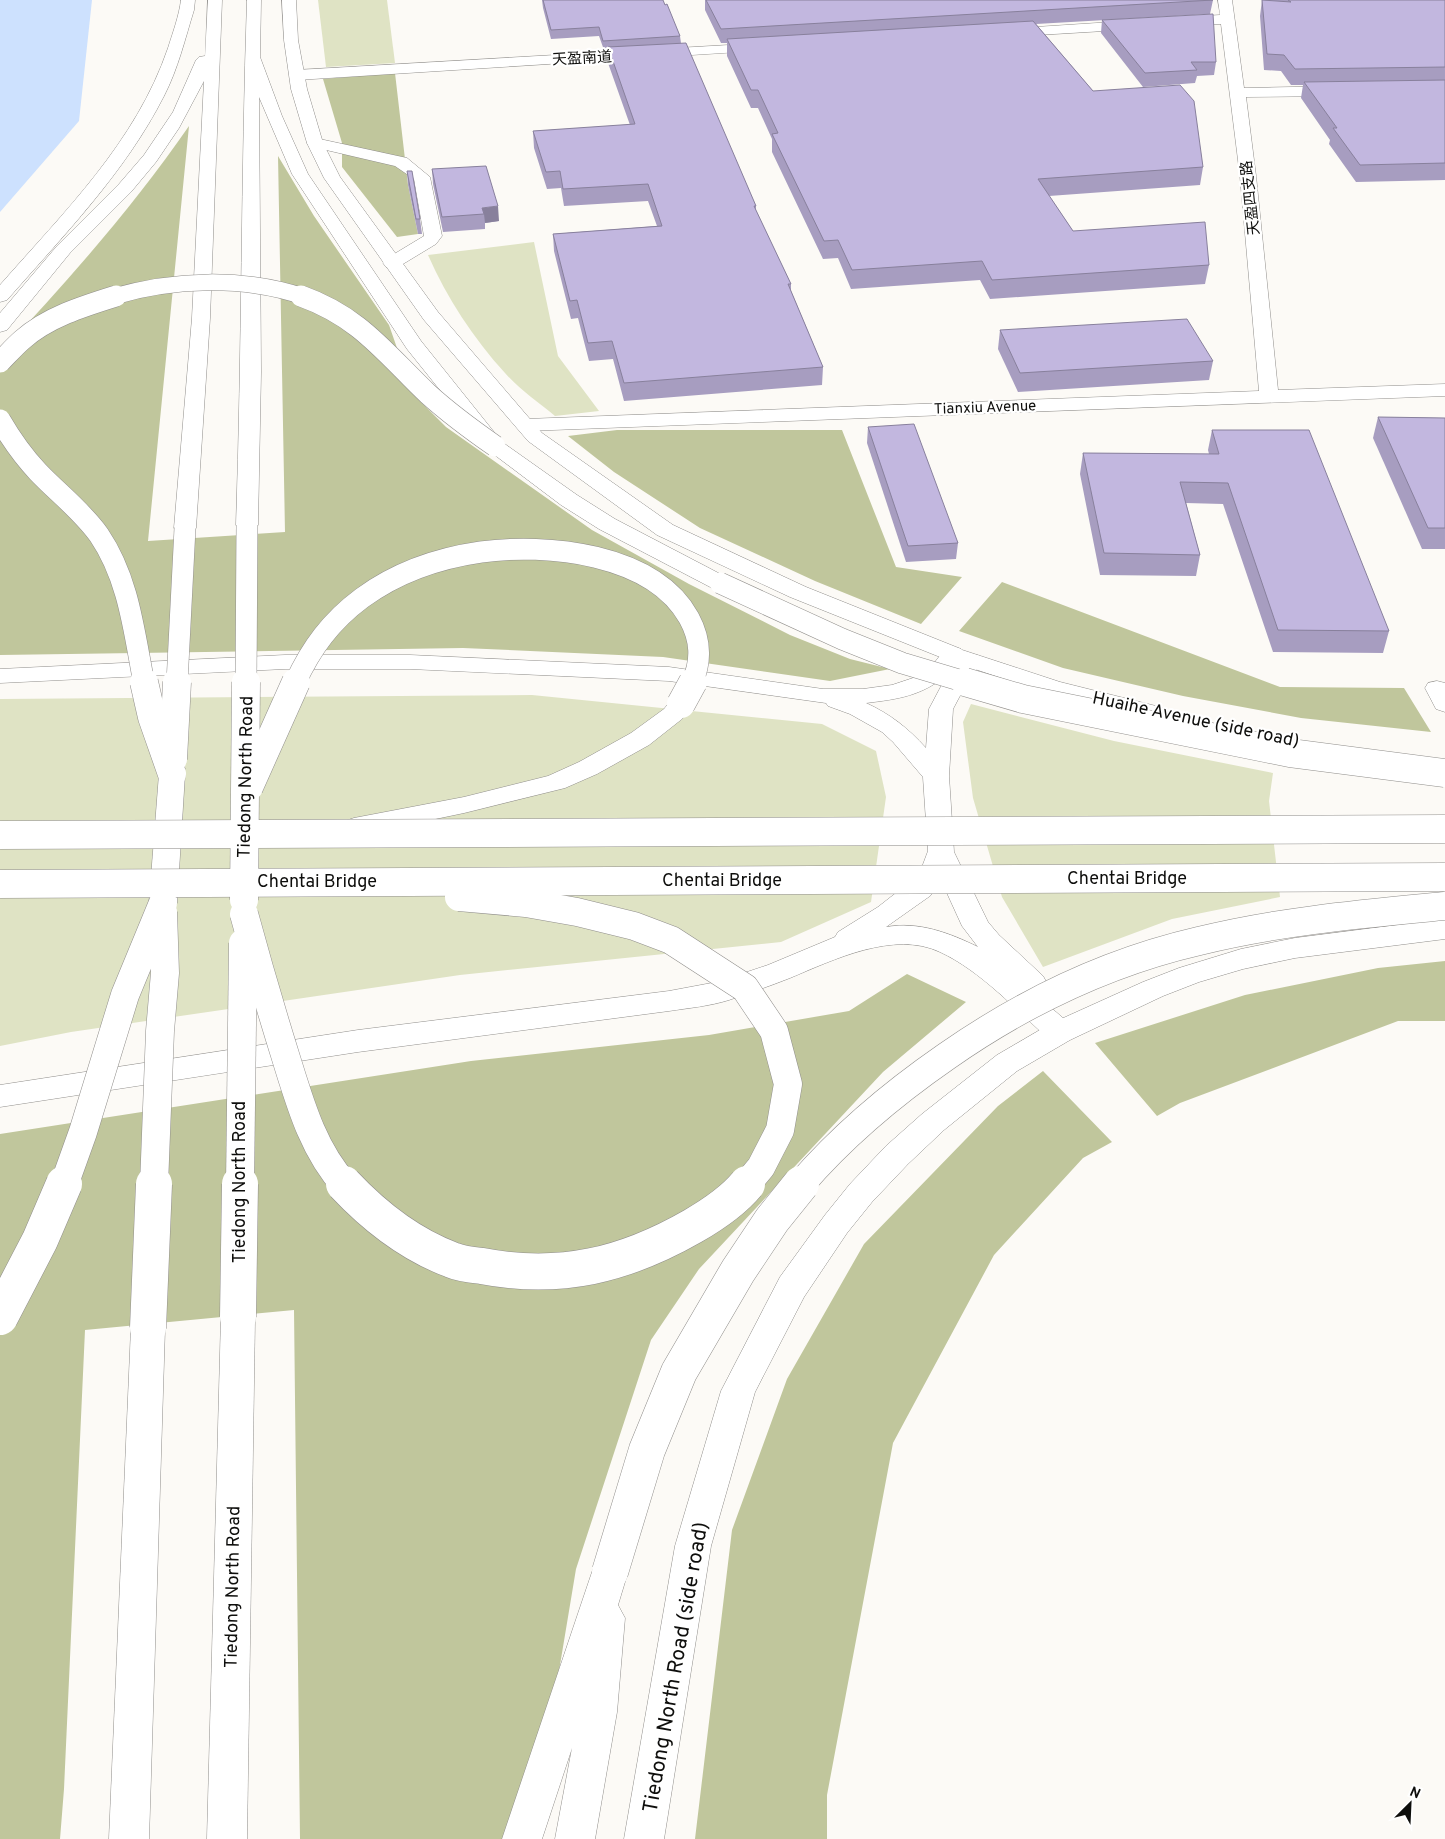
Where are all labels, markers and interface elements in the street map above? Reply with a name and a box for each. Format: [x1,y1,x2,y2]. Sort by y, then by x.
street label: 天盈南道 [552,48,613,71]
street label: 天盈四支路 [1238,160,1265,236]
street label: Tianxiu Avenue [934,397,1037,420]
street label: Huaihe Avenue (side road) [1090,687,1301,754]
street label: Tiedong North Road [234,696,259,858]
street label: Chentai Bridge [1067,868,1187,891]
street label: Chentai Bridge [662,870,782,893]
street label: Chentai Bridge [257,871,377,894]
street label: Tiedong North Road [229,1101,252,1263]
street label: Tiedong North Road [221,1506,246,1668]
street label: Tiedong North Road (side road) [638,1520,715,1815]
north arrow [1385,1779,1435,1829]
text: N [1407,1784,1423,1803]

